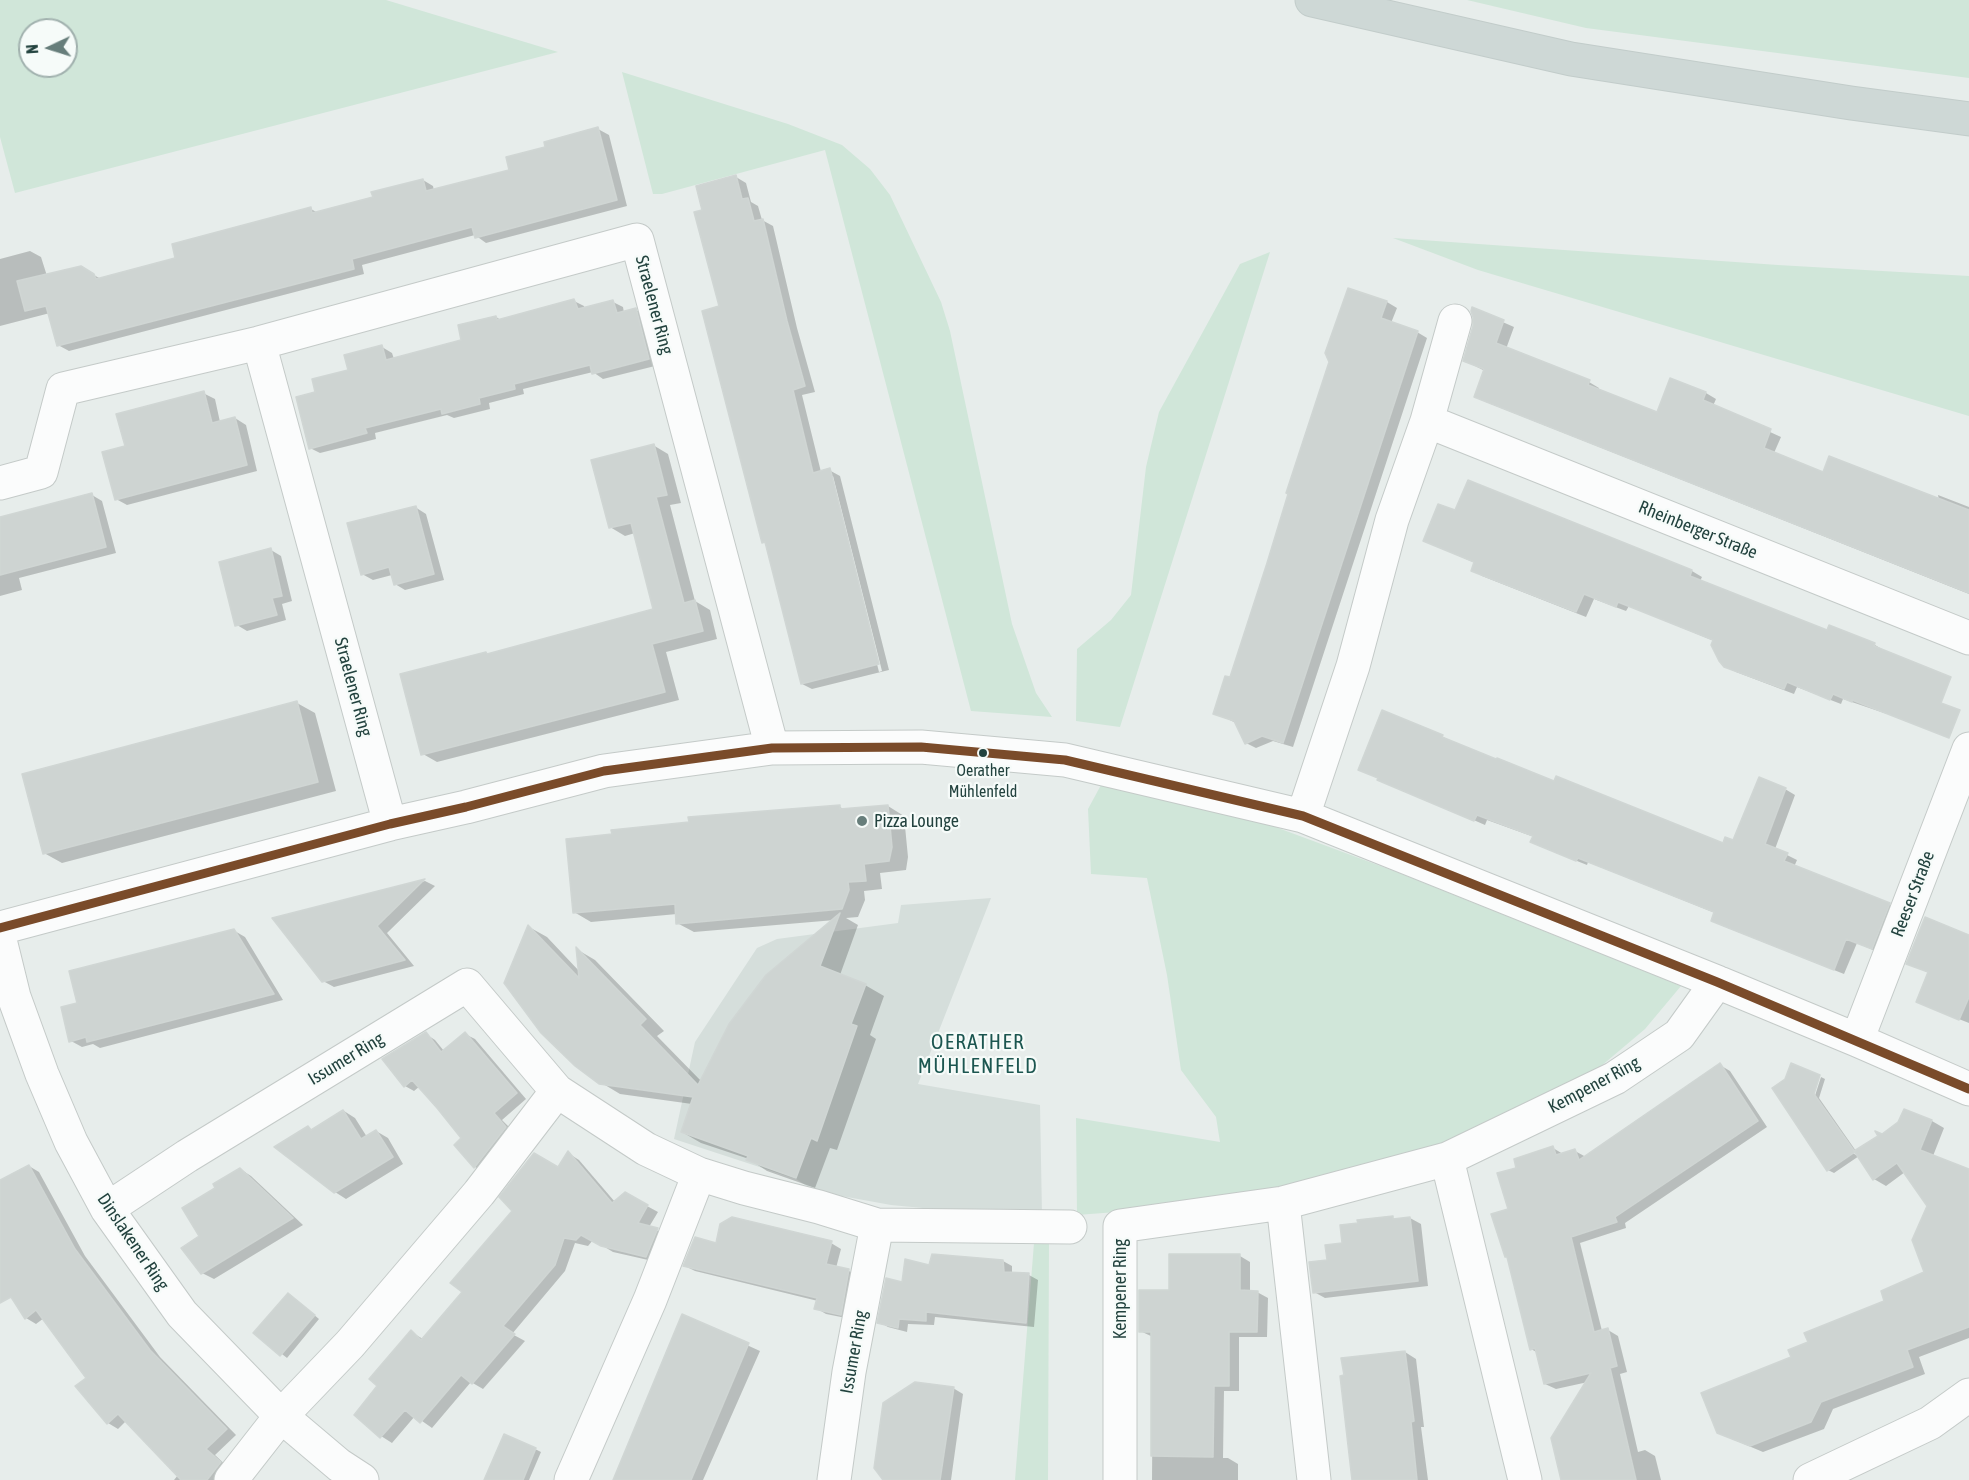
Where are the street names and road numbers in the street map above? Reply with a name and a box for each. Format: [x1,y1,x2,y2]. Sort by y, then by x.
street label: Straelener Ring [630,253,678,357]
street label: Rheinberger Straße [1635,496,1761,564]
street label: Straelener Ring [329,635,377,739]
street label: Reeser Straße [1887,848,1939,940]
street label: Issumer Ring [304,1028,388,1090]
street label: Kempener Ring [1545,1052,1643,1118]
street label: Dinslakener Ring [93,1189,173,1295]
street label: Kempener Ring [1109,1239,1131,1339]
street label: Issumer Ring [836,1309,872,1395]

